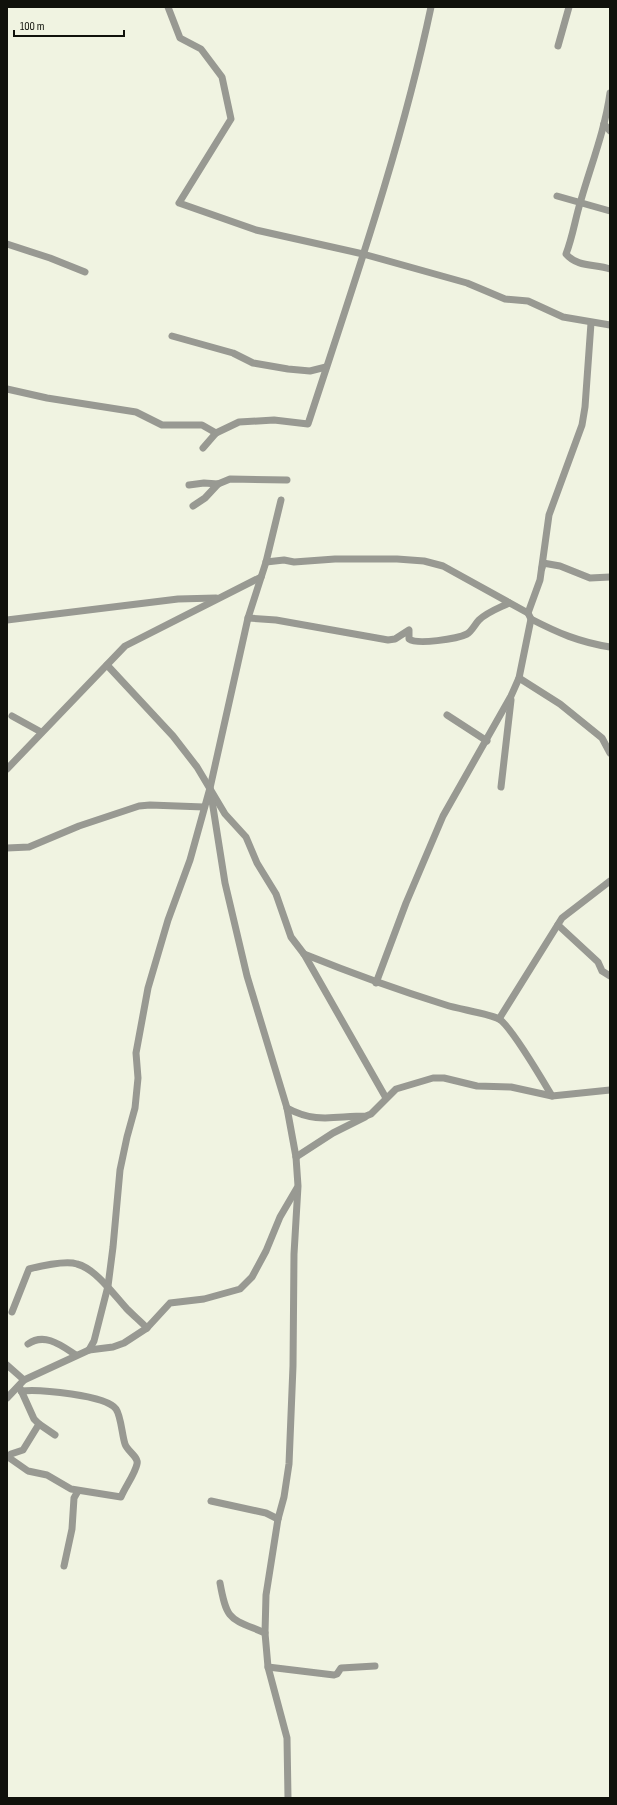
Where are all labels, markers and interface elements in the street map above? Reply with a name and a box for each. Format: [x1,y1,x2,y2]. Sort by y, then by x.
scale bar [14,12,124,38]
text: 100 m [20,19,45,34]

